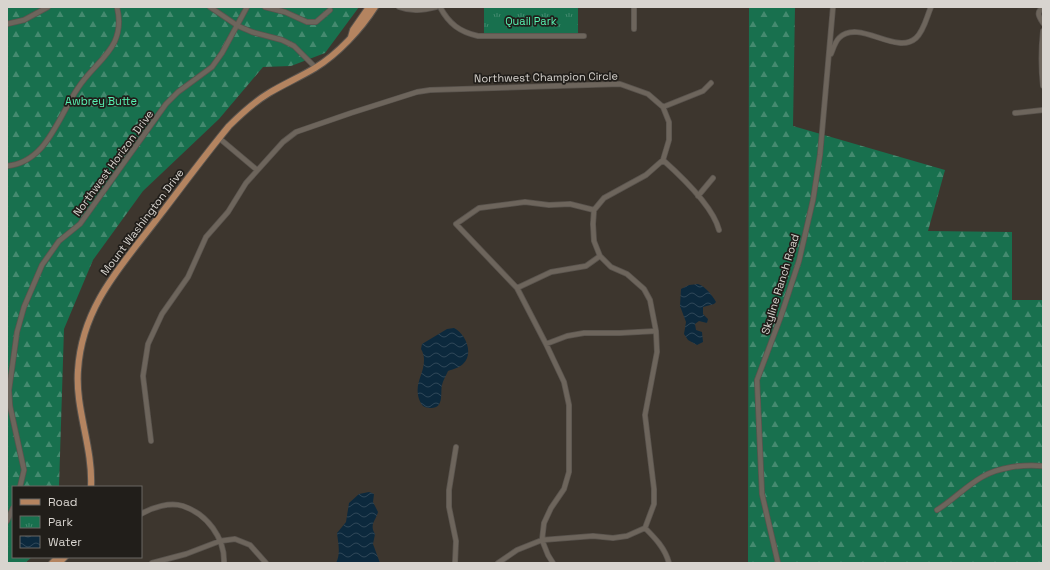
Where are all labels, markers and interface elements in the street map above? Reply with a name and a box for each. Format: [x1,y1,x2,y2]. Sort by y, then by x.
park label: Quail Park [505,14,557,28]
street label: Northwest Champion Circle [474,69,618,85]
park label: Awbrey Butte [65,94,137,108]
street label: Northwest Horizon Drive [70,107,156,219]
street label: Mount Washington Drive [97,166,187,278]
street label: Skyline Ranch Road [758,232,802,336]
legend [12,486,142,558]
text: Road [48,494,77,510]
text: Park [48,514,73,530]
text: Water [48,534,82,550]

